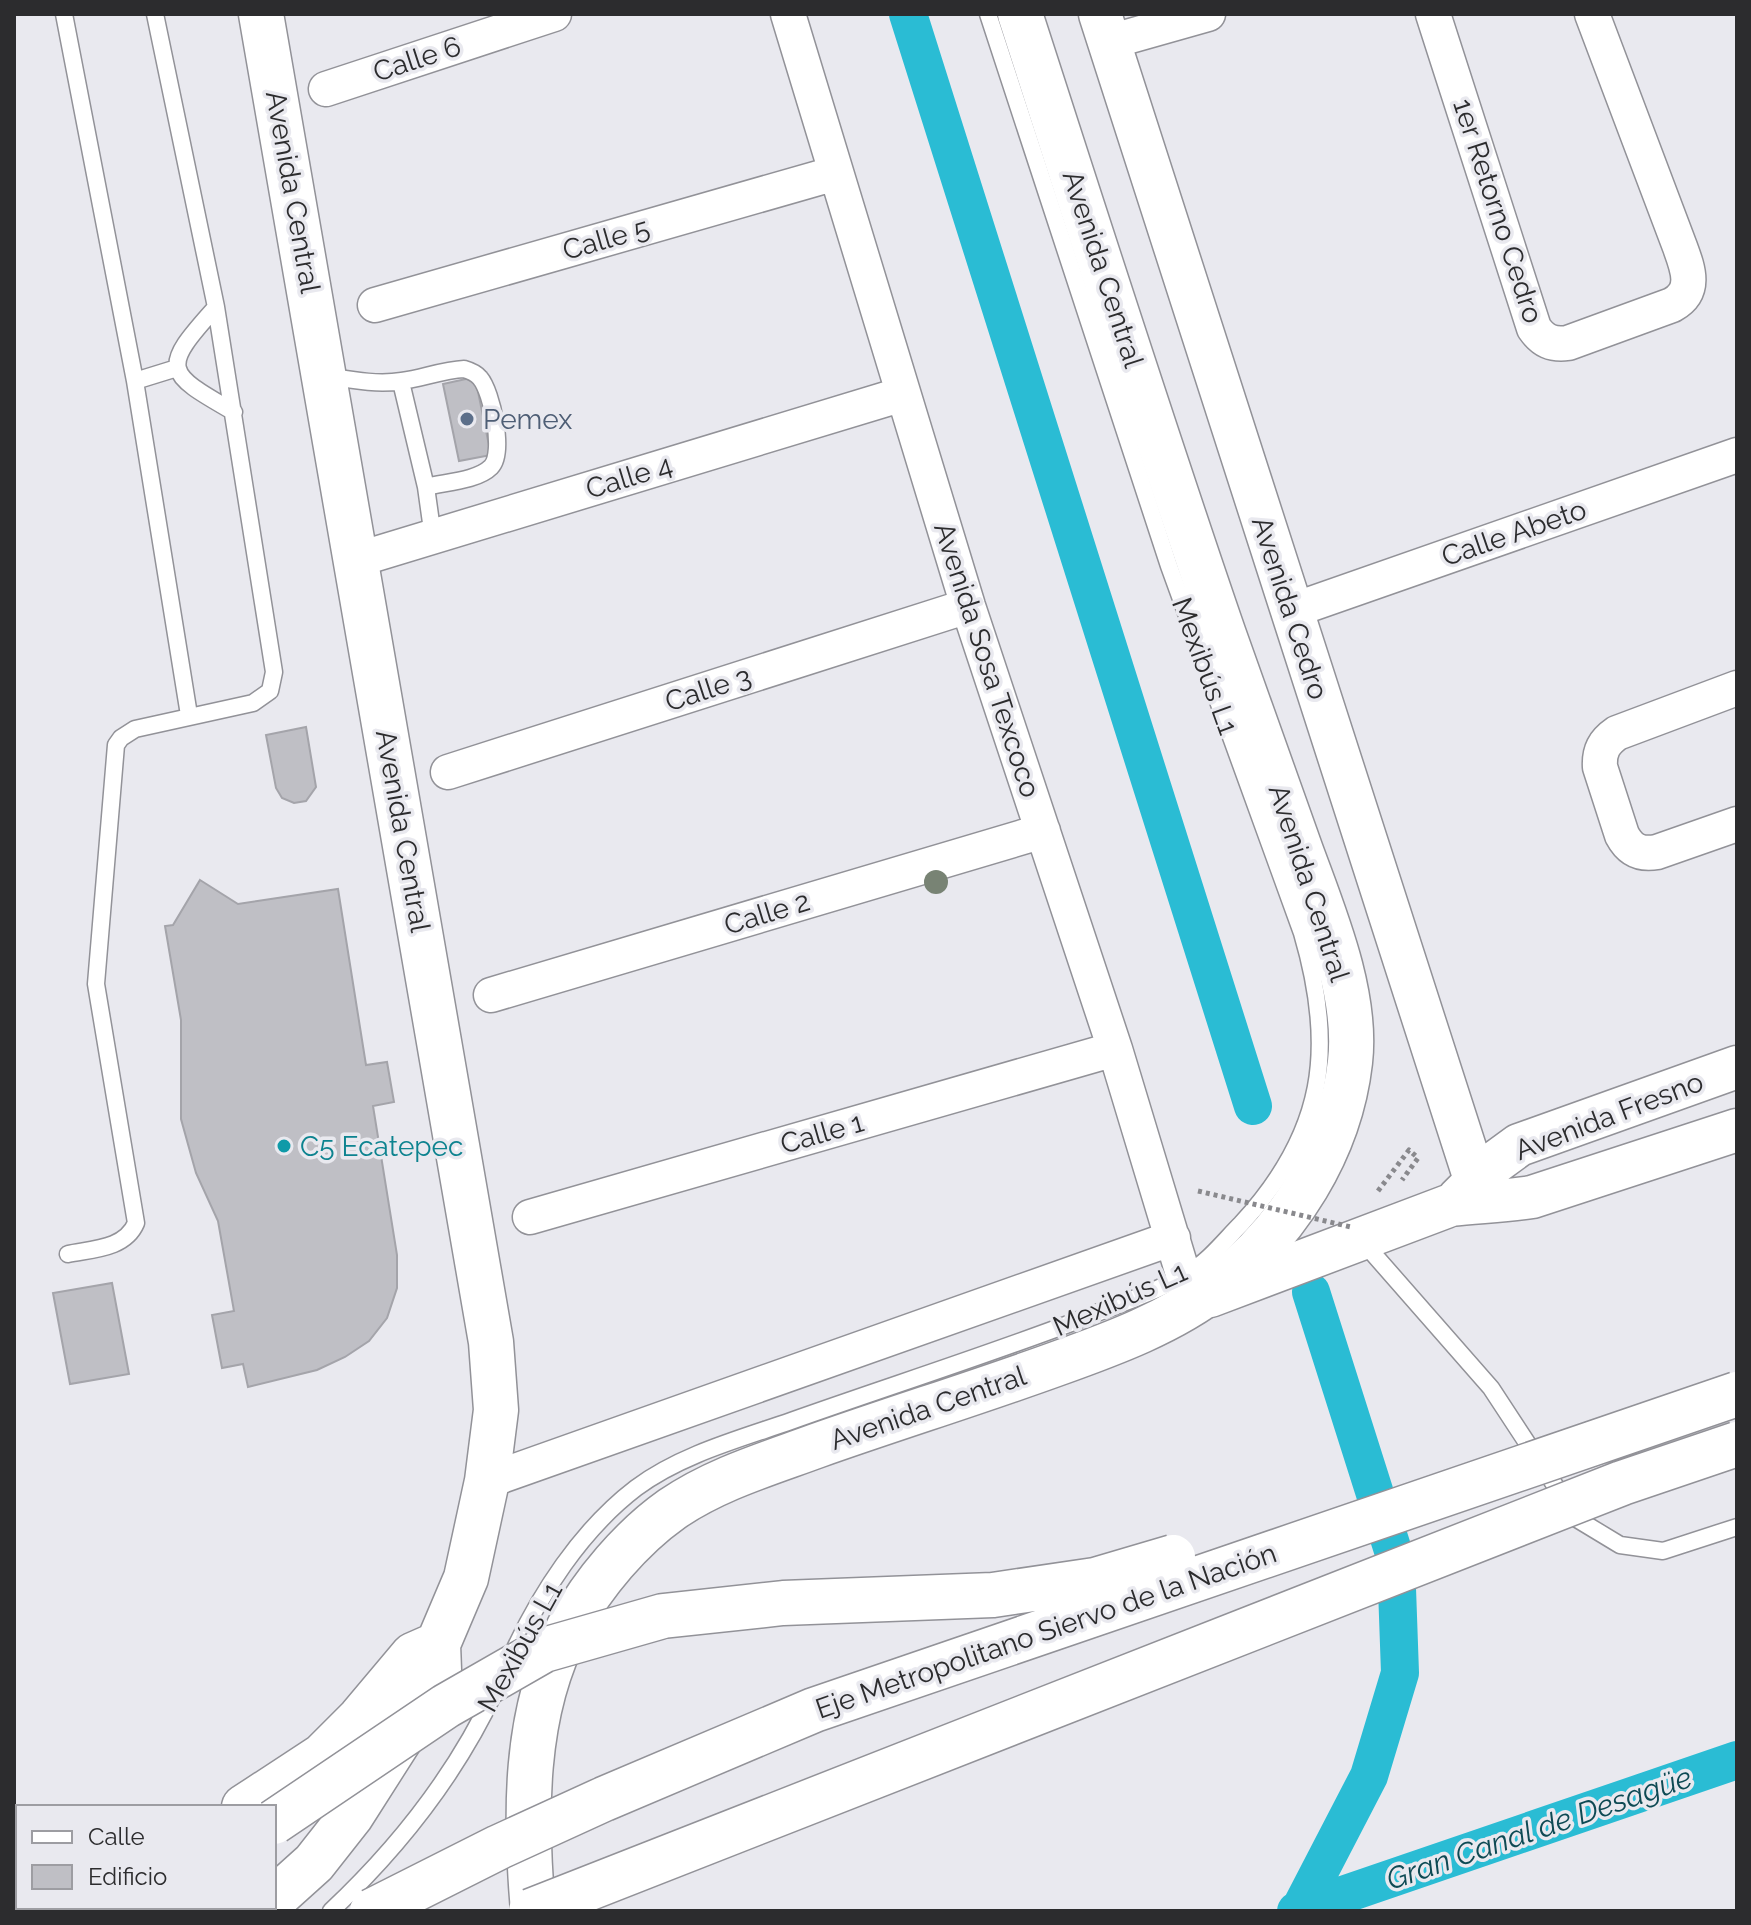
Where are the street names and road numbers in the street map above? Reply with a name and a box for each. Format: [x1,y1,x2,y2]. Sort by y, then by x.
street label: Calle 6 [369,29,465,89]
street label: Avenida Central [259,88,327,296]
street label: 1er Retorno Cedro [1446,95,1550,327]
street label: Avenida Central [1056,166,1150,372]
street label: Calle 5 [559,211,653,267]
street label: Calle 4 [582,448,676,506]
street label: Calle Abeto [1437,493,1591,573]
street label: Avenida Cedro [1245,512,1335,704]
street label: Avenida Sosa Texcoco [927,518,1047,802]
street label: Mexibús L1 [1165,593,1245,739]
street label: Calle 3 [661,660,755,718]
street label: Avenida Central [369,727,437,935]
street label: Avenida Central [1262,780,1356,986]
street label: Calle 2 [720,884,814,942]
street label: Avenida Fresno [1510,1065,1708,1167]
street label: Calle 1 [776,1105,868,1161]
street label: Mexibús L1 [1048,1255,1192,1343]
street label: Avenida Central [826,1359,1031,1457]
street label: Eje Metropolitano Siervo de la Nación [811,1536,1281,1726]
street label: Mexibús L1 [471,1576,569,1718]

